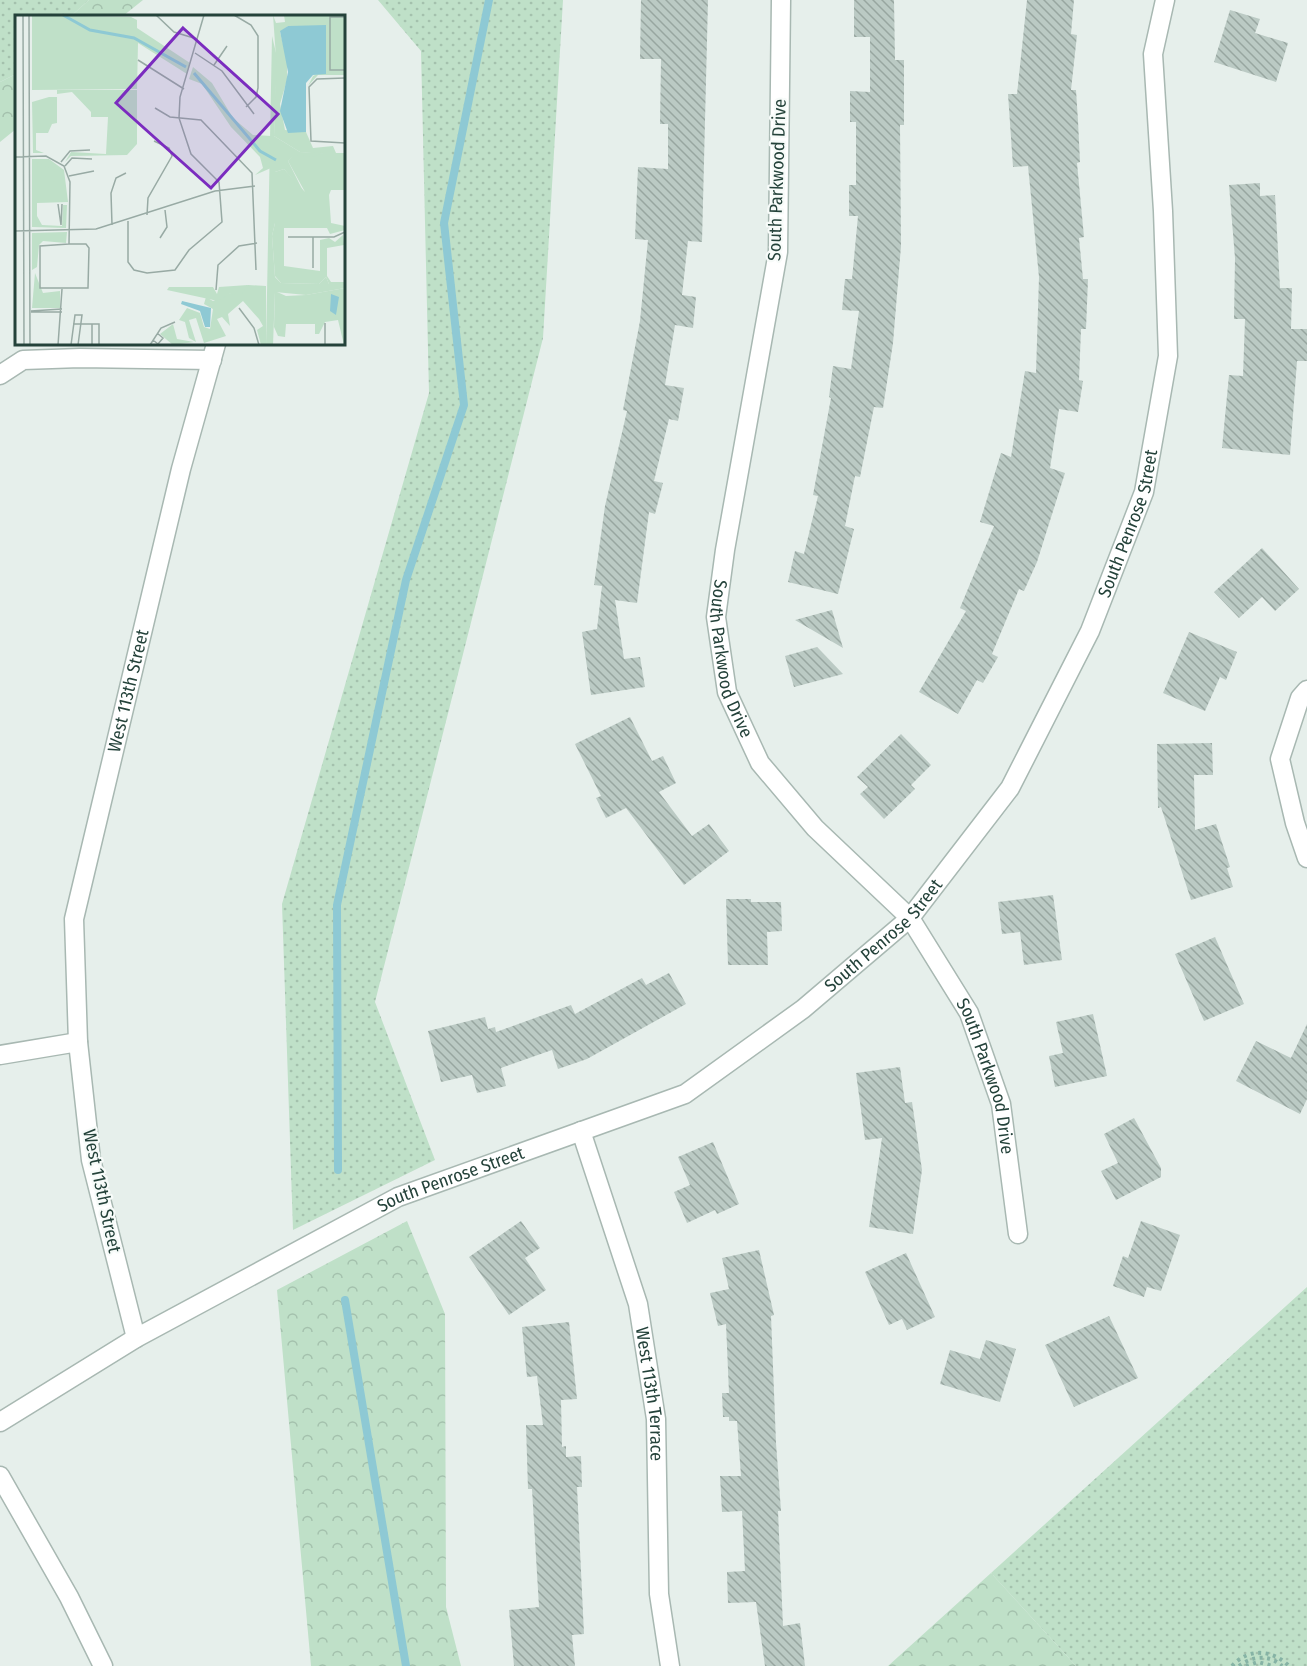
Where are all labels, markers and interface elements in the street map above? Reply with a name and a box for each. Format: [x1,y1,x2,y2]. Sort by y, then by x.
inset map [15,15,345,345]
street label: South Parkwood Drive [763,99,791,261]
street label: South Penrose Street [1093,448,1162,600]
street label: South Parkwood Drive [705,578,758,741]
street label: West 113th Street [103,627,154,755]
street label: South Penrose Street [820,874,947,997]
street label: South Parkwood Drive [952,994,1018,1156]
street label: West 113th Street [78,1127,126,1255]
street label: South Penrose Street [373,1142,527,1217]
street label: West 113th Terrace [631,1325,668,1461]

